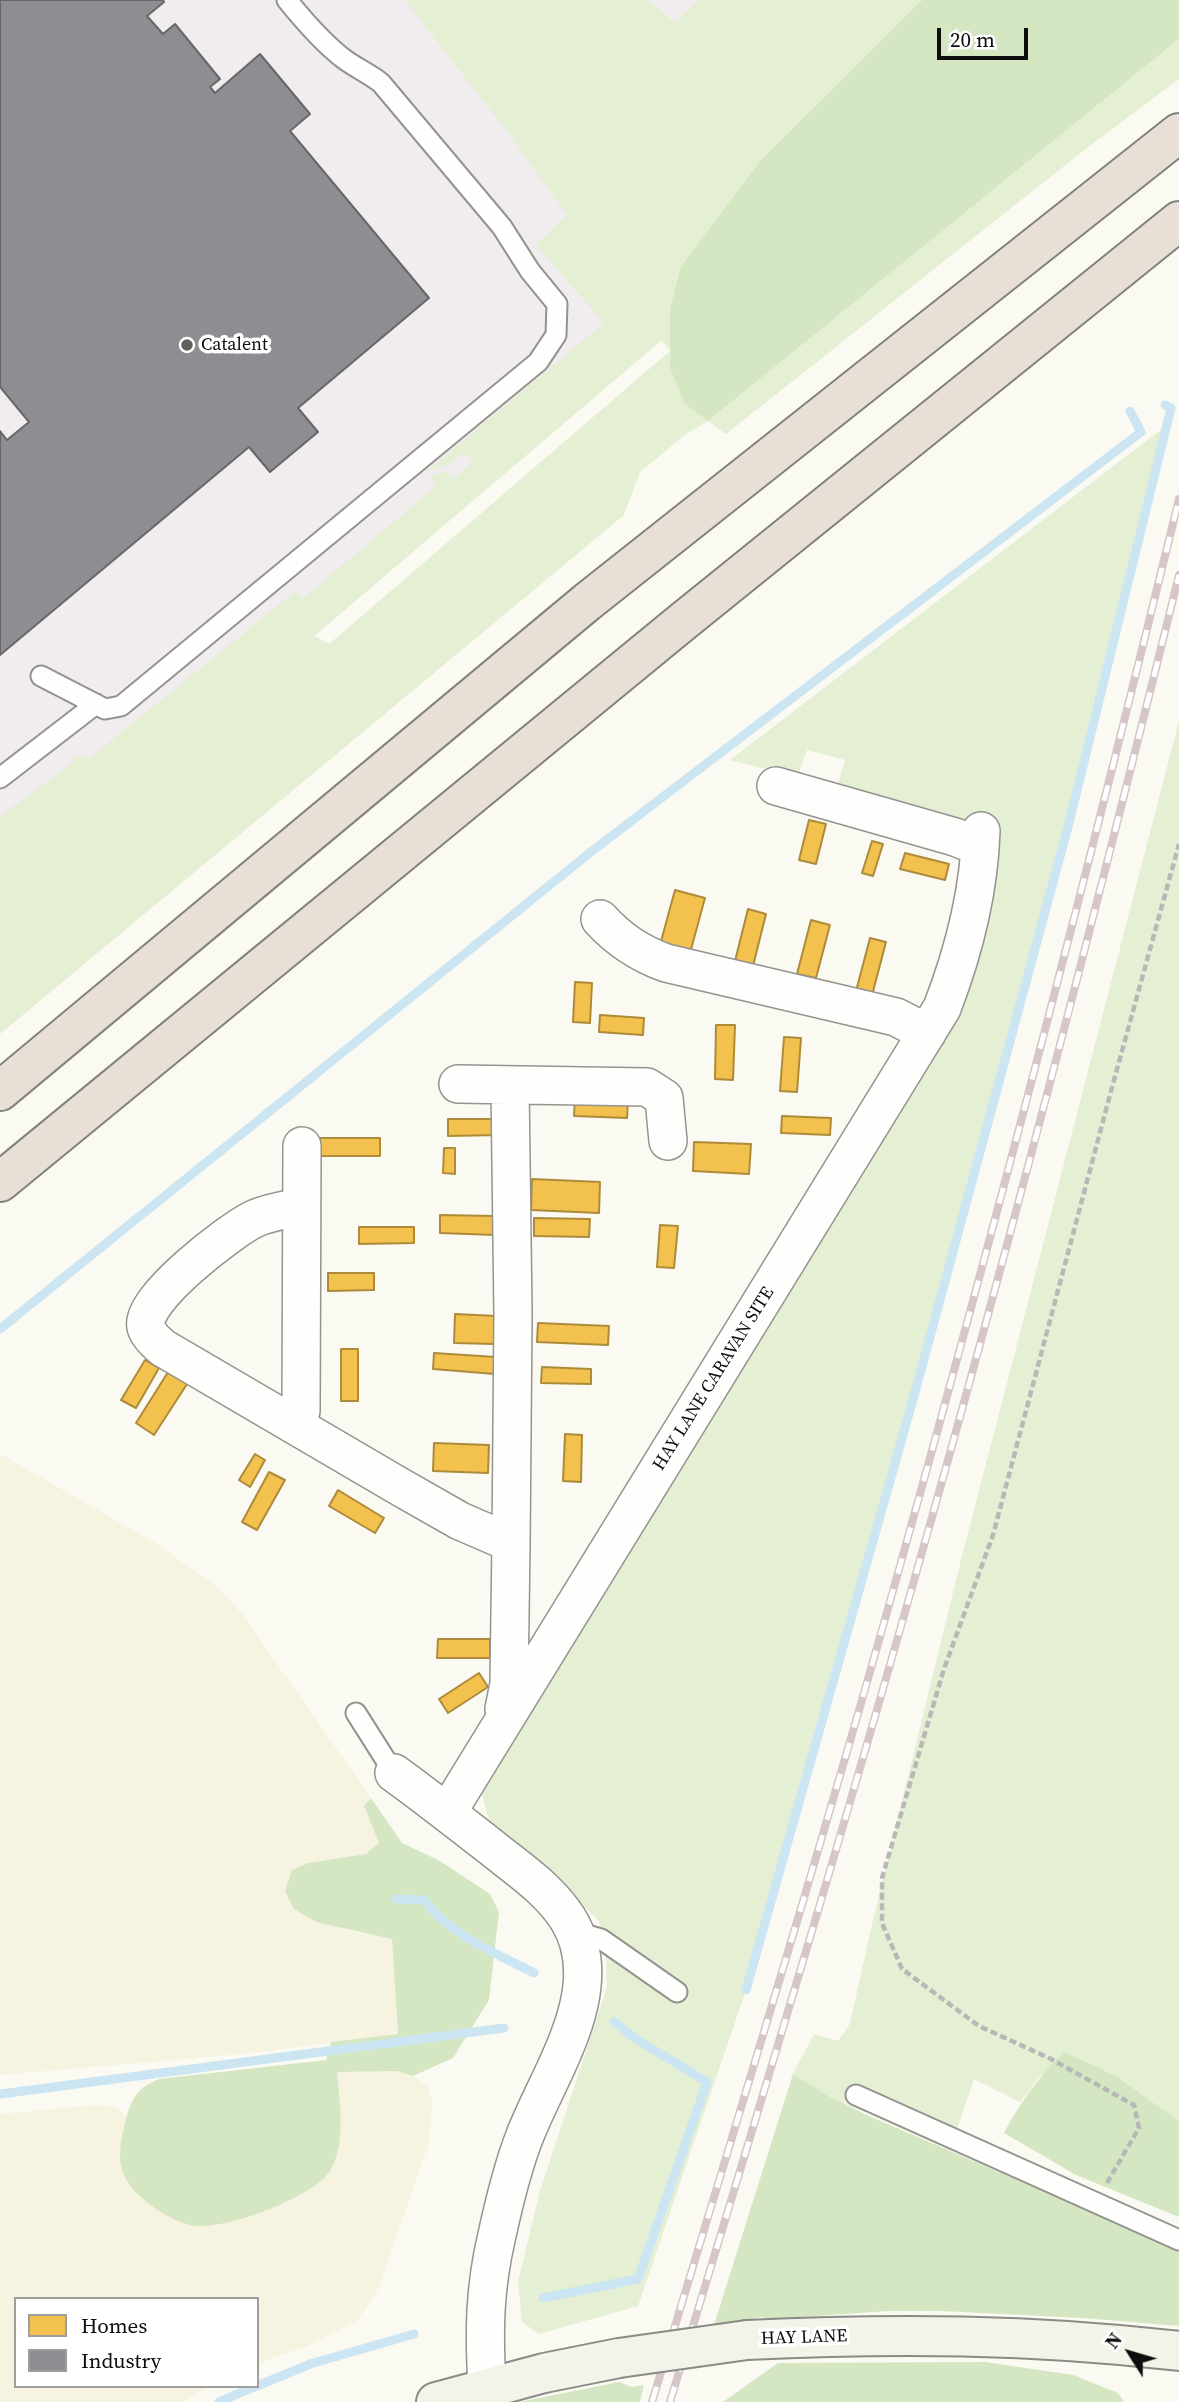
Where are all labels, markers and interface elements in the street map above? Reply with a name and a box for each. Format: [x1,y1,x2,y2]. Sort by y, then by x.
scale bar [941,14,1032,58]
text: 20 m [950,25,995,54]
place label: Catalent [201,334,268,356]
marker: Catalent [179,337,195,353]
street label: HAY LANE CARAVAN SITE [649,1283,779,1475]
legend [14,2297,259,2388]
text: Homes [81,2311,147,2340]
north arrow [1095,2318,1165,2388]
street label: HAY LANE [760,2326,848,2350]
text: N [1099,2327,1128,2354]
text: Industry [81,2346,161,2375]

